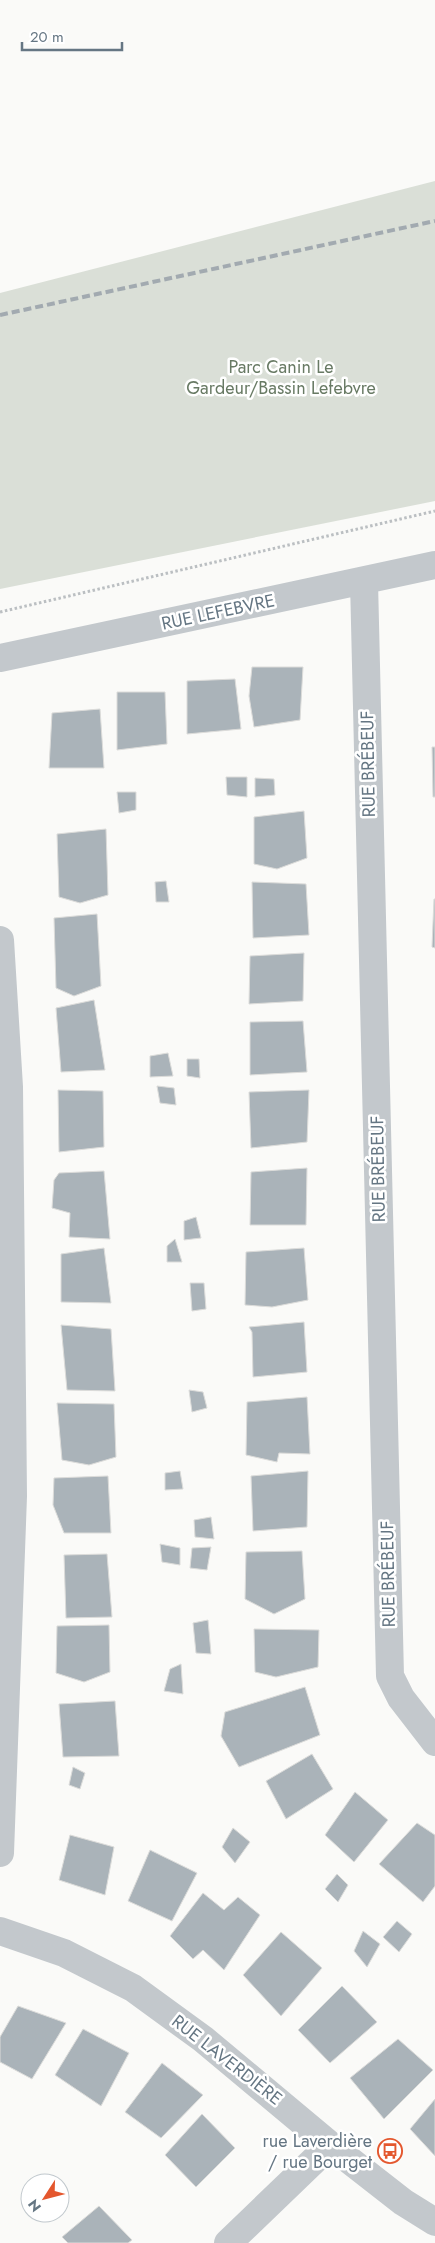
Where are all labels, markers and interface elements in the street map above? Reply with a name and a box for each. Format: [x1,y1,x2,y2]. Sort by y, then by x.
scale bar [22,20,122,52]
text: 20 m [30,26,64,48]
park label: Parc Canin Le Gardeur/Bassin Lefebvre [186,354,376,401]
street label: RUE LEFEBVRE [159,587,277,637]
street label: RUE BRÉBEUF [354,710,382,818]
street label: RUE BRÉBEUF [364,1115,392,1223]
street label: RUE BRÉBEUF [374,1520,402,1628]
street label: RUE LAVERDIÈRE [166,2009,288,2111]
place label: rue Laverdière / rue Bourget [263,2128,373,2175]
bus stop icon: rue Laverdière / rue Bourget [377,2138,403,2164]
north arrow [20,2173,70,2223]
text: N [23,2195,46,2216]

